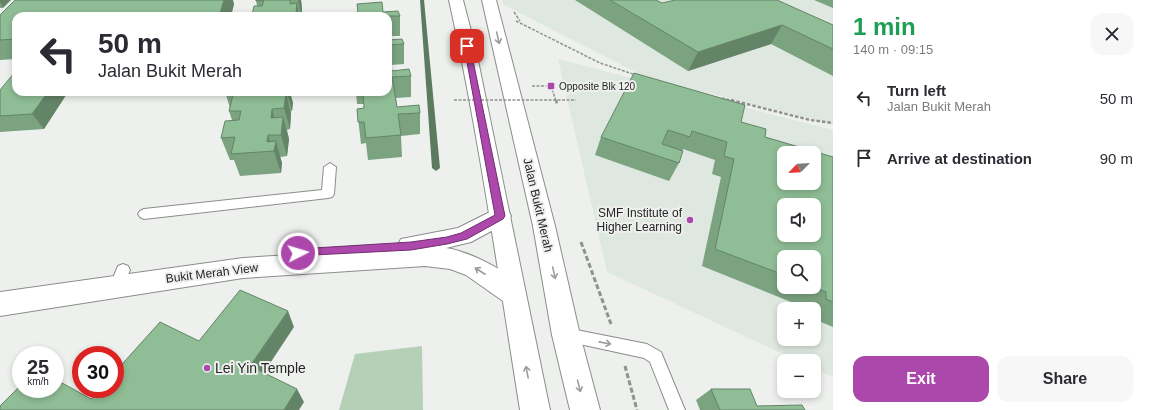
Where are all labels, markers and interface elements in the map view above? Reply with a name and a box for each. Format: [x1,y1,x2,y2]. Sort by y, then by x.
text: 1 min [853,13,916,40]
button: close [1091,13,1133,55]
icon: left [32,28,84,80]
text: 50 m [98,28,162,59]
pin [450,29,484,63]
one-way arrow [495,31,502,44]
icon: arrive [456,35,478,57]
text: 140 m · 09:15 [853,42,933,57]
text: Jalan Bukit Merah [98,61,242,81]
marker: Opposite Blk 120 [546,81,556,91]
place label: Opposite Blk 120 [559,81,636,92]
text: Turn left [887,82,946,99]
icon: left [853,87,875,109]
text: 50 m [1100,90,1133,107]
text: Jalan Bukit Merah [887,99,991,114]
north arrow [777,146,821,190]
map controls [777,146,821,398]
icon: arrive [853,147,875,169]
text: Arrive at destination [887,150,1032,167]
text: 90 m [1100,150,1133,167]
street label: Jalan Bukit Merah [520,157,556,253]
button: sound [777,198,821,242]
place label: SMF Institute of Higher Learning [597,206,683,234]
marker: SMF Institute of Higher Learning [685,215,695,225]
position arrow [277,232,319,274]
button: search [777,250,821,294]
street label: Bukit Merah View [165,260,259,286]
one-way arrow [474,267,486,275]
one-way arrow [550,267,558,280]
button: + [777,302,821,346]
one-way arrow [598,339,611,347]
speed limit sign: 30 [72,346,124,398]
button: − [777,354,821,398]
text: 25 [27,356,49,378]
button: Exit [853,356,989,402]
button: Share [997,356,1133,402]
place label: Lei Yin Temple [215,360,306,376]
marker: Lei Yin Temple [202,363,212,373]
one-way arrow [523,366,531,379]
text: km/h [27,376,49,387]
one-way arrow [576,379,584,392]

